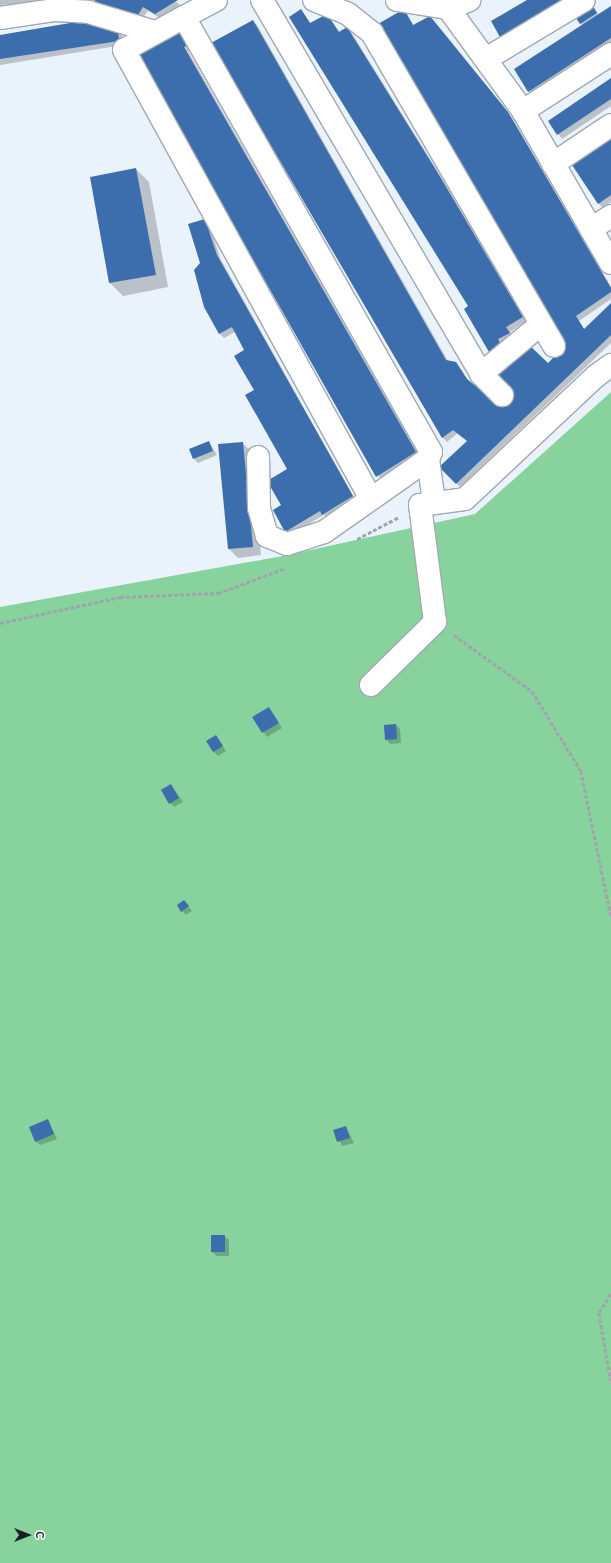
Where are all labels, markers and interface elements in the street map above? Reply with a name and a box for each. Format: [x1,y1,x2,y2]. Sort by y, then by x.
north arrow [8,1515,48,1555]
text: С [34,1531,47,1539]

